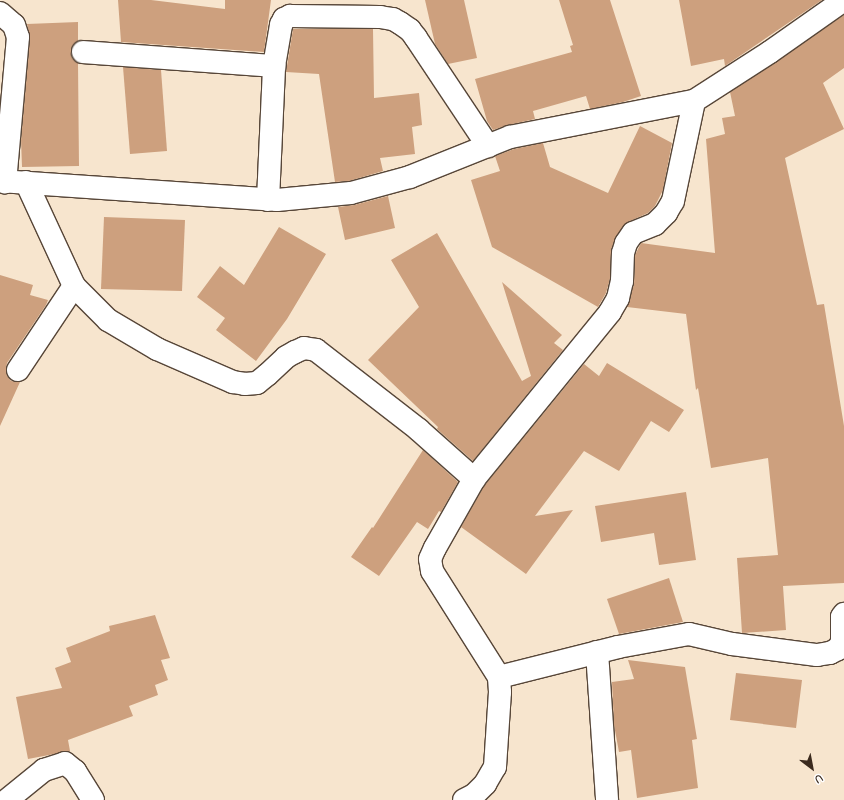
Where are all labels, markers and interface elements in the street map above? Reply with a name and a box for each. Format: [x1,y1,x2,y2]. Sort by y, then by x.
north arrow [792,748,832,788]
text: U [812,771,825,786]

